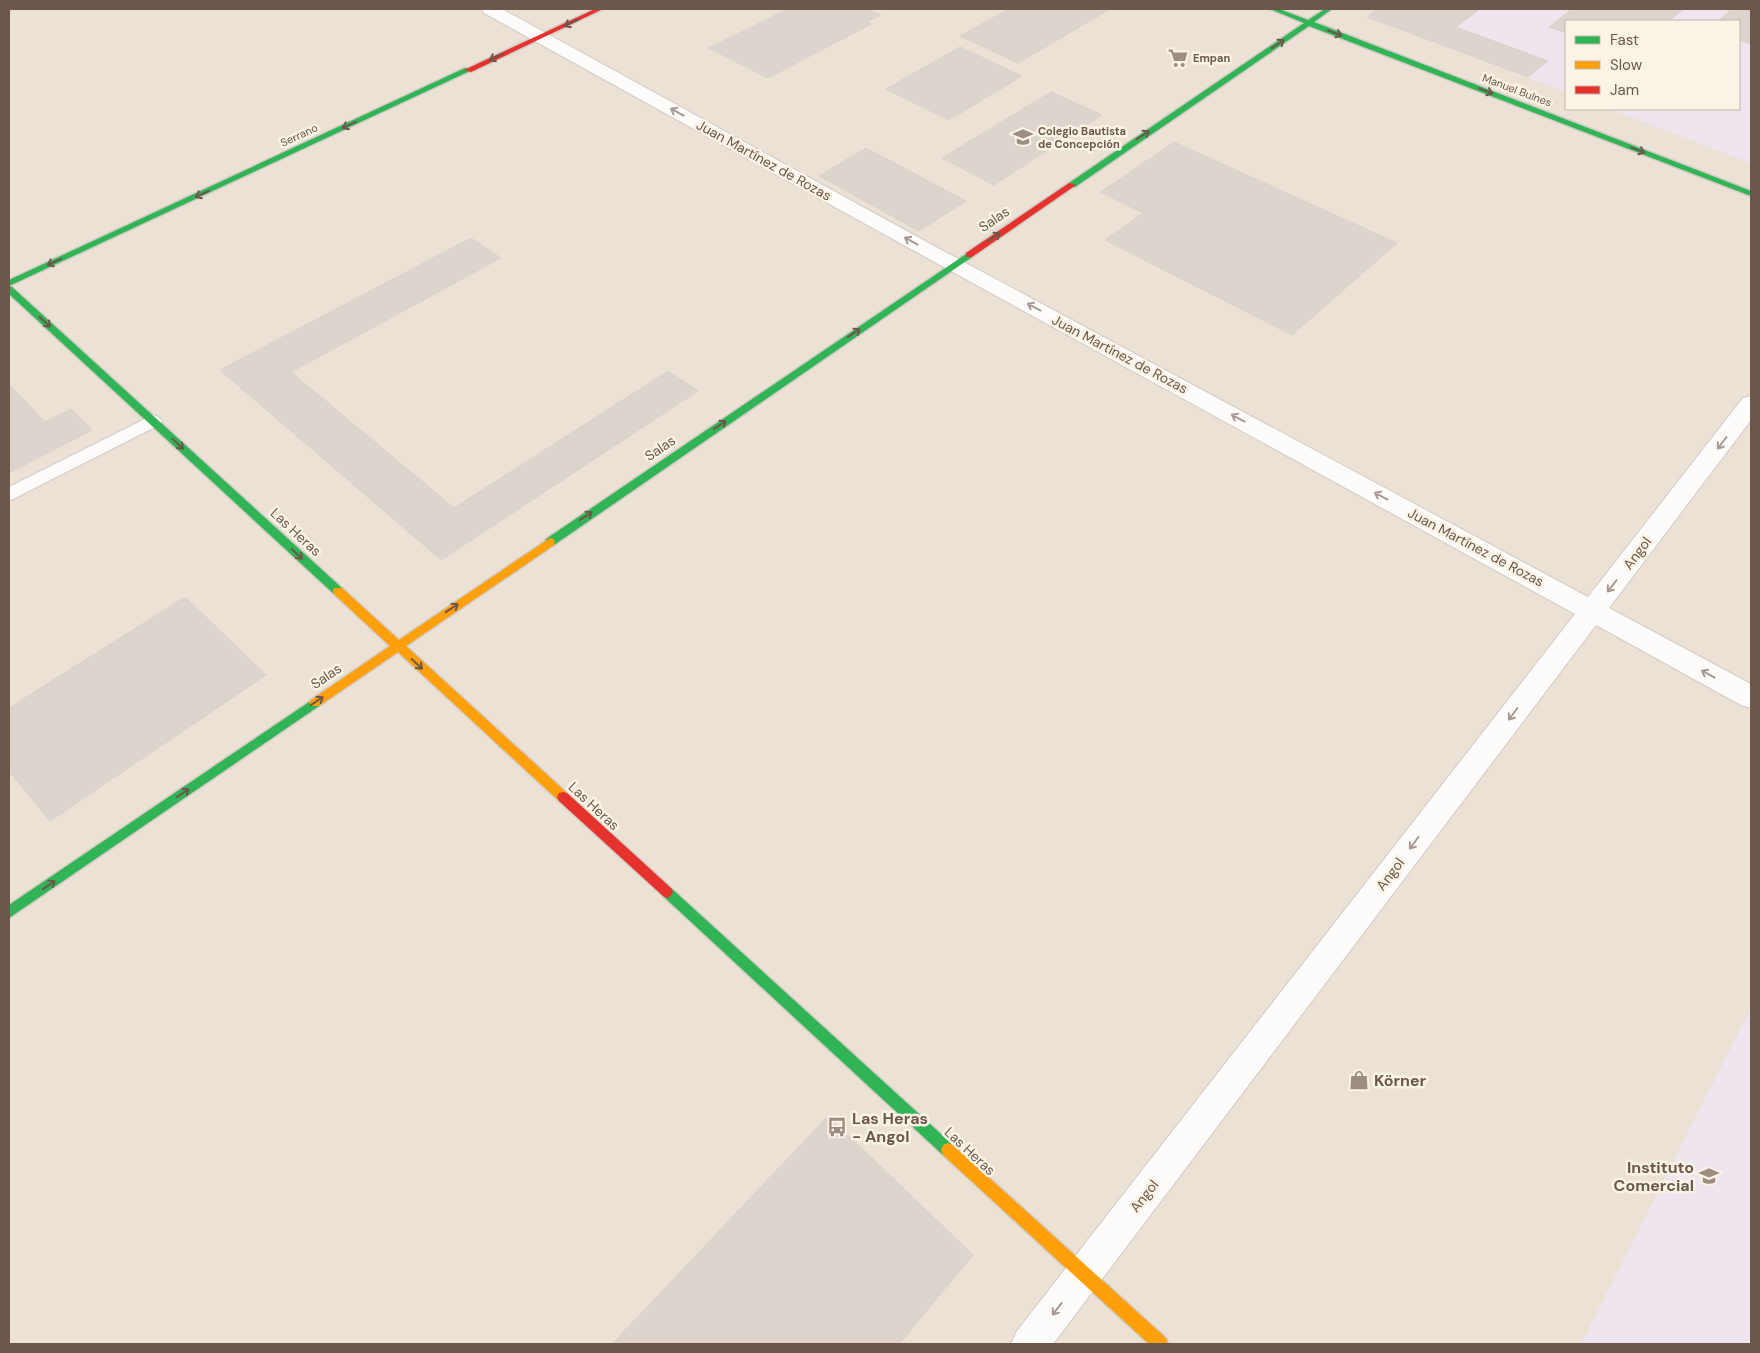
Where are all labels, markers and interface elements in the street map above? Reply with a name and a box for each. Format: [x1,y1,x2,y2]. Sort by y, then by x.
one-way arrow [563,18,578,28]
legend [1565,20,1740,110]
one-way arrow [1327,29,1342,38]
text: Fast [1610,30,1639,50]
one-way arrow [1270,39,1284,49]
supermarket icon: Empan [1167,47,1189,69]
place label: Empan [1193,51,1230,65]
one-way arrow [489,53,504,62]
text: Slow [1610,55,1643,75]
street label: Manuel Bulnes [1480,70,1554,110]
text: Jam [1610,80,1639,100]
one-way arrow [1479,88,1494,97]
one-way arrow [670,107,685,117]
street label: Juan Martínez de Rozas [693,115,835,205]
street label: Serrano [278,120,320,150]
one-way arrow [342,121,357,131]
place label: Colegio Bautista de Concepción [1038,124,1126,151]
school or university icon: Colegio Bautista de Concepción [1012,126,1034,148]
one-way arrow [1136,130,1150,140]
one-way arrow [1630,146,1645,155]
one-way arrow [195,189,210,199]
street label: Salas [975,202,1013,236]
one-way arrow [987,232,1001,242]
one-way arrow [904,236,919,246]
one-way arrow [47,258,62,267]
one-way arrow [1027,302,1042,312]
street label: Juan Martínez de Rozas [1049,311,1191,397]
one-way arrow [38,316,51,328]
one-way arrow [847,328,861,338]
one-way arrow [1232,413,1246,423]
one-way arrow [713,420,727,430]
street label: Salas [641,431,679,465]
one-way arrow [1716,436,1727,449]
one-way arrow [171,438,184,450]
one-way arrow [1374,491,1389,500]
street label: Las Heras [267,504,325,560]
street label: Juan Martínez de Rozas [1405,504,1547,590]
one-way arrow [579,511,593,521]
street label: Angol [1619,533,1655,573]
one-way arrow [291,548,304,560]
one-way arrow [1607,579,1617,593]
one-way arrow [445,603,459,613]
one-way arrow [410,658,423,670]
street label: Salas [307,659,345,693]
one-way arrow [1702,668,1716,678]
one-way arrow [310,696,324,706]
one-way arrow [1507,708,1518,721]
street label: Las Heras [565,778,623,834]
one-way arrow [176,788,190,798]
one-way arrow [1409,836,1419,850]
street label: Angol [1372,854,1408,894]
one-way arrow [42,880,56,890]
shop icon: Körner [1348,1069,1370,1091]
place label: Körner [1374,1070,1427,1091]
place label: Las Heras - Angol [852,1108,928,1147]
bus stop icon: Las Heras - Angol [826,1116,848,1138]
street label: Las Heras [941,1123,999,1179]
place label: Instituto Comercial [1614,1157,1694,1196]
school or university icon: Instituto Comercial [1698,1165,1720,1187]
street label: Angol [1126,1176,1162,1216]
one-way arrow [1051,1302,1062,1315]

